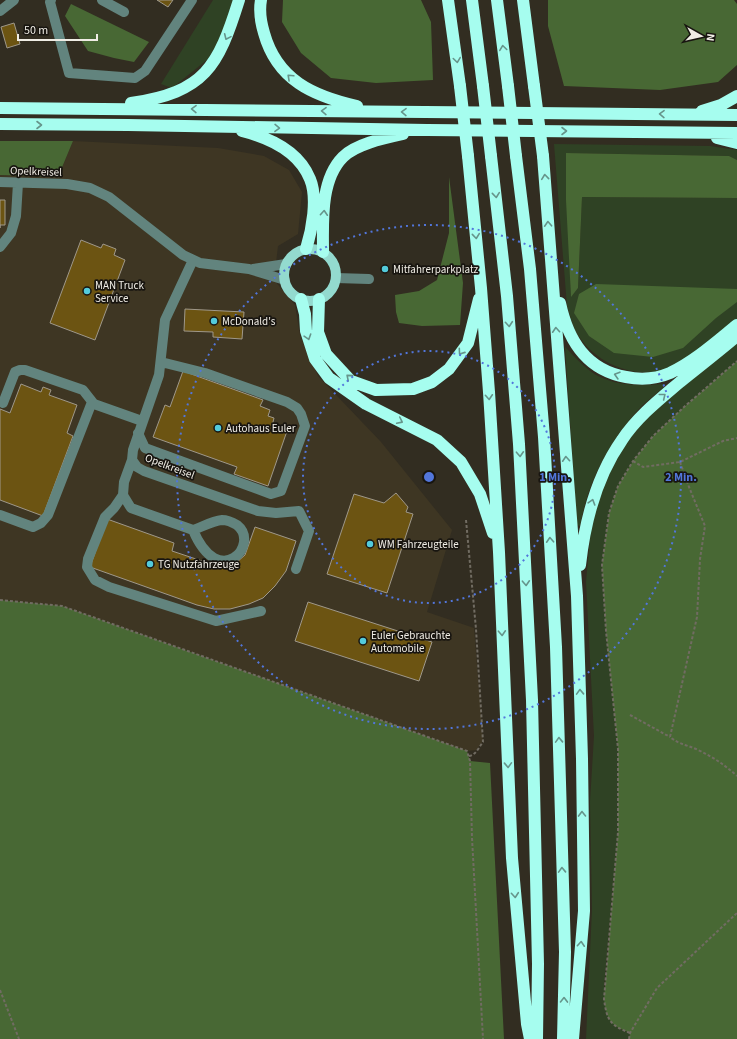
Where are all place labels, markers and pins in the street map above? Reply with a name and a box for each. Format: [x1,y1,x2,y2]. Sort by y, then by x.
place label: Mitfahrerparkplatz [393,262,479,277]
marker: Mitfahrerparkplatz [380,264,390,274]
place label: MAN Truck Service [95,278,144,306]
marker: MAN Truck Service [82,286,92,296]
place label: McDonald's [222,314,276,329]
marker: McDonald's [209,316,219,326]
place label: Autohaus Euler [226,421,296,436]
marker: Autohaus Euler [213,423,223,433]
centre of rings [422,470,436,484]
place label: WM Fahrzeugteile [378,537,459,552]
marker: WM Fahrzeugteile [365,539,375,549]
place label: TG Nutzfahrzeuge [158,557,240,572]
marker: TG Nutzfahrzeuge [145,559,155,569]
place label: Euler Gebrauchte Automobile [371,628,451,656]
marker: Euler Gebrauchte Automobile [358,636,368,646]

